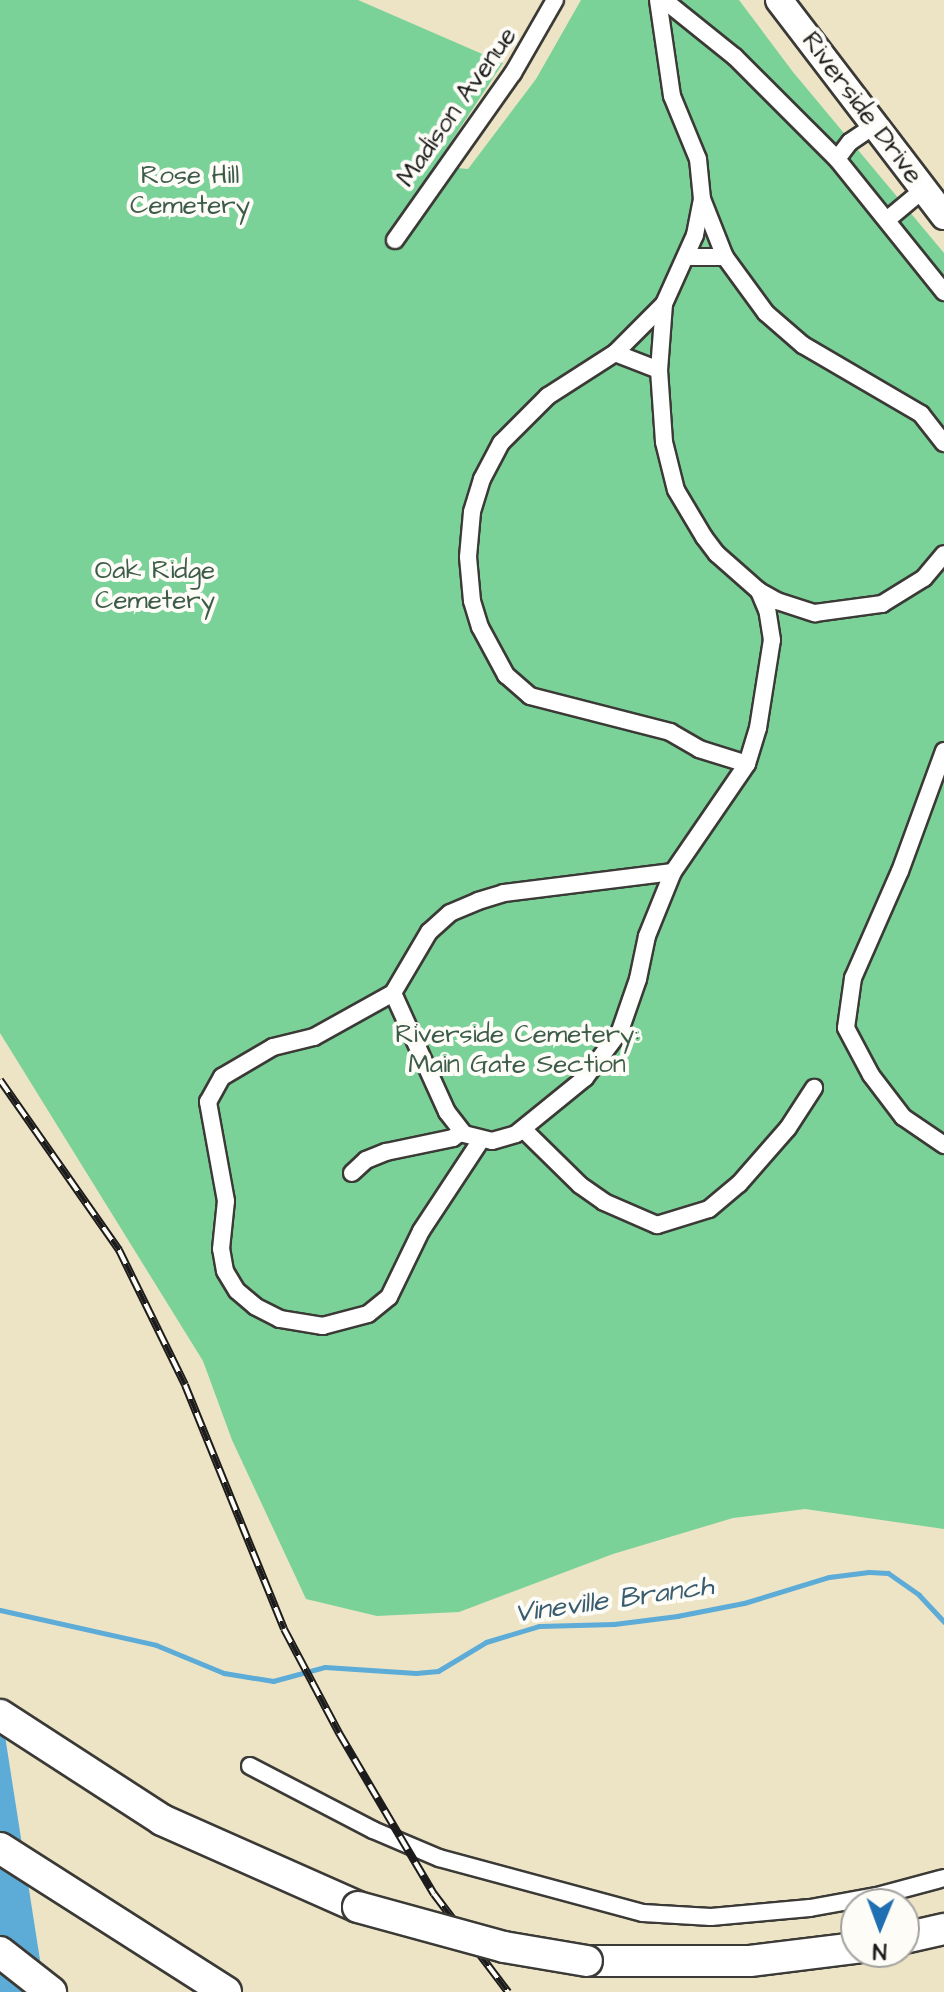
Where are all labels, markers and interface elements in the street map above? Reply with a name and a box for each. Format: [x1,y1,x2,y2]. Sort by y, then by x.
street label: Madison Avenue [390,21,524,193]
street label: Riverside Drive [795,26,929,190]
park label: Rose Hill Cemetery [130,160,250,222]
park label: Oak Ridge Cemetery [95,555,215,616]
park label: Riverside Cemetery: Main Gate Section [395,1019,639,1080]
water label: Vineville Branch [513,1569,715,1631]
north arrow [840,1888,920,1968]
text: N [872,1935,887,1966]

